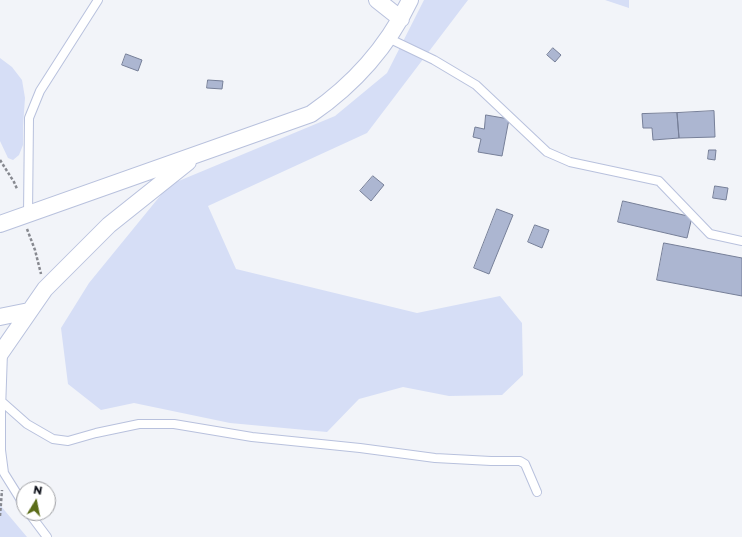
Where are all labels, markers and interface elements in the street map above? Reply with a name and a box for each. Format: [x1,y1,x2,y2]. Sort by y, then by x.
north arrow [16,481,56,521]
text: N [32,483,43,498]

